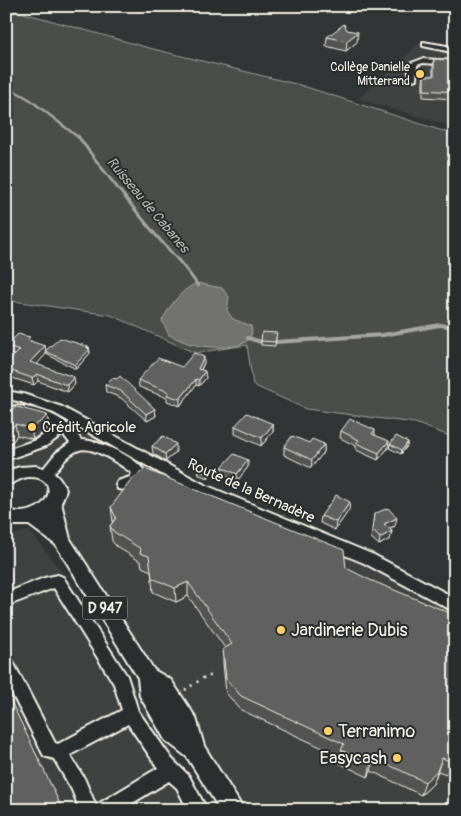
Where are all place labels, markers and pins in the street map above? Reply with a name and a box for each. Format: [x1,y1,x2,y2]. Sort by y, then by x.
place label: Collège Danielle Mitterrand [330,60,410,89]
marker: Collège Danielle Mitterrand [414,68,426,80]
place label: Crédit Agricole [42,418,136,437]
marker: Crédit Agricole [26,421,38,433]
place label: Jardinerie Dubis [291,619,407,642]
marker: Jardinerie Dubis [275,624,287,636]
place label: Terranimo [338,720,415,743]
marker: Terranimo [322,725,334,737]
place label: Easycash [320,747,387,770]
marker: Easycash [391,752,403,764]

